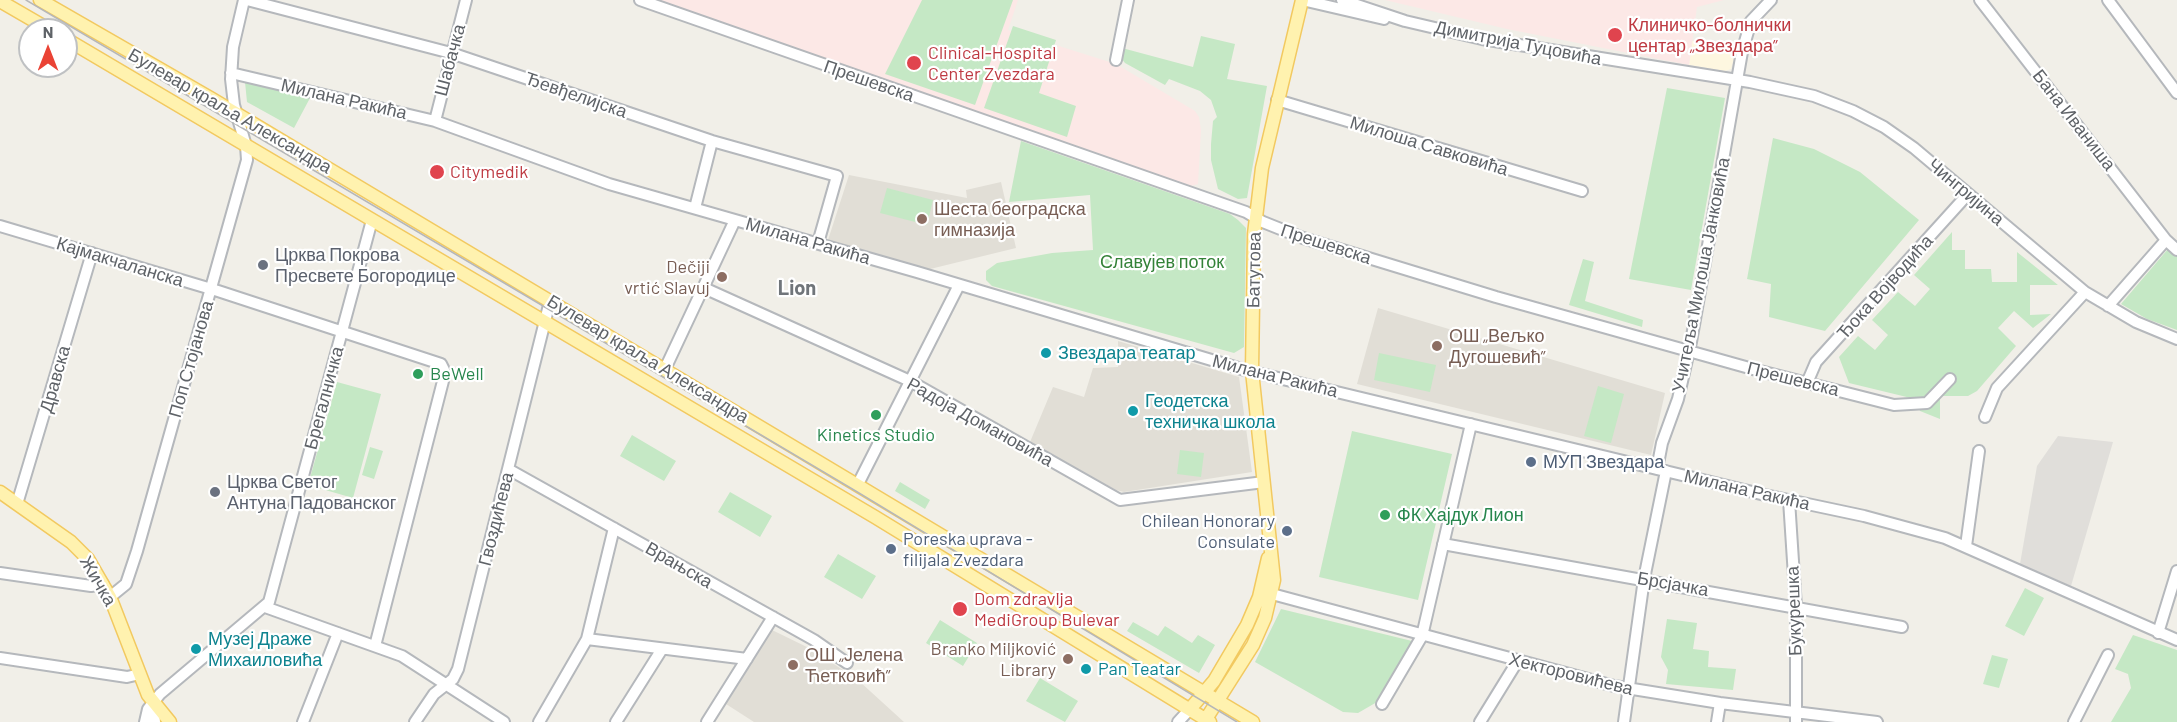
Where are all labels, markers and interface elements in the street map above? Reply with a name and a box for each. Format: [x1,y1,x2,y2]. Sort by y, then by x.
place label: Клиничко-болнички центар „Звездара” [1628,14,1791,57]
street label: Димитрија Туцовића [1433,16,1603,70]
north arrow [18,18,78,78]
text: N [43,22,53,41]
street label: Шабачка [430,22,470,98]
marker: Клиничко-болнички центар „Звездара” [1606,26,1624,44]
place label: Clinical-Hospital Center Zvezdara [928,42,1056,84]
street label: Булевар краља Александра [124,44,336,178]
marker: Clinical-Hospital Center Zvezdara [905,54,923,72]
street label: Прешевска [821,55,917,107]
street label: Бана Иваниша [2028,65,2120,175]
street label: Ђевђелијска [522,67,630,123]
street label: Милана Ракића [279,74,409,124]
street label: Милоша Савковића [1347,112,1511,180]
street label: Чингријина [1924,154,2008,230]
street label: Учитеља Милоша Јанковића [1668,155,1734,395]
place label: Citymedik [450,161,528,183]
marker: Citymedik [428,163,446,181]
place label: Шеста београдска гимназија [934,198,1086,240]
marker: Шеста београдска гимназија [915,212,929,226]
street label: Милана Ракића [743,213,873,269]
street label: Прешевска [1278,219,1374,269]
street label: Ђока Војводића [1832,230,1938,344]
street label: Кајмакчаланска [54,232,186,292]
street label: Батутова [1243,232,1265,308]
place label: Црква Покрова Пресвете Богородице [275,244,456,286]
park label: Славујев поток [1100,251,1224,273]
place label: Dečiji vrtić Slavuj [624,256,710,298]
marker: Црква Покрова Пресвете Богородице [256,258,270,272]
marker: Dečiji vrtić Slavuj [715,270,729,284]
district label: Lion [778,276,816,300]
street label: Булевар краља Александра [543,290,753,428]
street label: Поп Стојанова [164,298,218,420]
place label: ОШ „Вељко Дугошевић” [1449,325,1546,368]
marker: ОШ „Вељко Дугошевић” [1430,339,1444,353]
place label: Звездара театар [1058,342,1196,364]
street label: Дравска [35,343,75,415]
street label: Брегалничка [300,344,348,452]
marker: Звездара театар [1039,346,1053,360]
street label: Милана Ракића [1210,350,1340,402]
street label: Прешевска [1745,357,1841,401]
place label: BeWell [430,363,484,385]
marker: BeWell [411,367,425,381]
street label: Радоја Домановића [903,373,1057,471]
place label: Геодетска техничка школа [1145,390,1276,432]
marker: Геодетска техничка школа [1126,404,1140,418]
marker: Kinetics Studio [869,408,883,422]
place label: Kinetics Studio [817,424,935,446]
place label: МУП Звездара [1543,451,1664,473]
marker: МУП Звездара [1524,455,1538,469]
street label: Милана Ракића [1682,465,1812,515]
street label: Гвоздићева [474,470,518,568]
place label: Црква Светог Антуна Падованског [227,471,396,514]
marker: Црква Светог Антуна Падованског [208,485,222,499]
place label: ФК Хајдук Лион [1397,504,1524,526]
marker: ФК Хајдук Лион [1378,508,1392,522]
place label: Chilean Honorary Consulate [1142,510,1275,552]
marker: Chilean Honorary Consulate [1280,524,1294,538]
place label: Poreska uprava - filijala Zvezdara [903,528,1033,570]
street label: Врањска [642,537,716,593]
marker: Poreska uprava - filijala Zvezdara [884,542,898,556]
street label: Жичка [75,552,121,610]
street label: Букурешка [1782,566,1806,656]
street label: Брсјачка [1636,567,1710,601]
place label: Dom zdravlja MediGroup Bulevar [974,588,1120,630]
marker: Dom zdravlja MediGroup Bulevar [951,600,969,618]
place label: Музеј Драже Михаиловића [208,628,322,670]
place label: Branko Miljković Library [931,638,1056,680]
marker: Музеј Драже Михаиловића [189,642,203,656]
place label: ОШ „Јелена Ћетковић” [805,644,903,686]
street label: Хекторовићева [1507,648,1635,700]
marker: Branko Miljković Library [1061,652,1075,666]
marker: ОШ „Јелена Ћетковић” [786,658,800,672]
place label: Pan Teatar [1098,658,1181,680]
marker: Pan Teatar [1079,662,1093,676]

